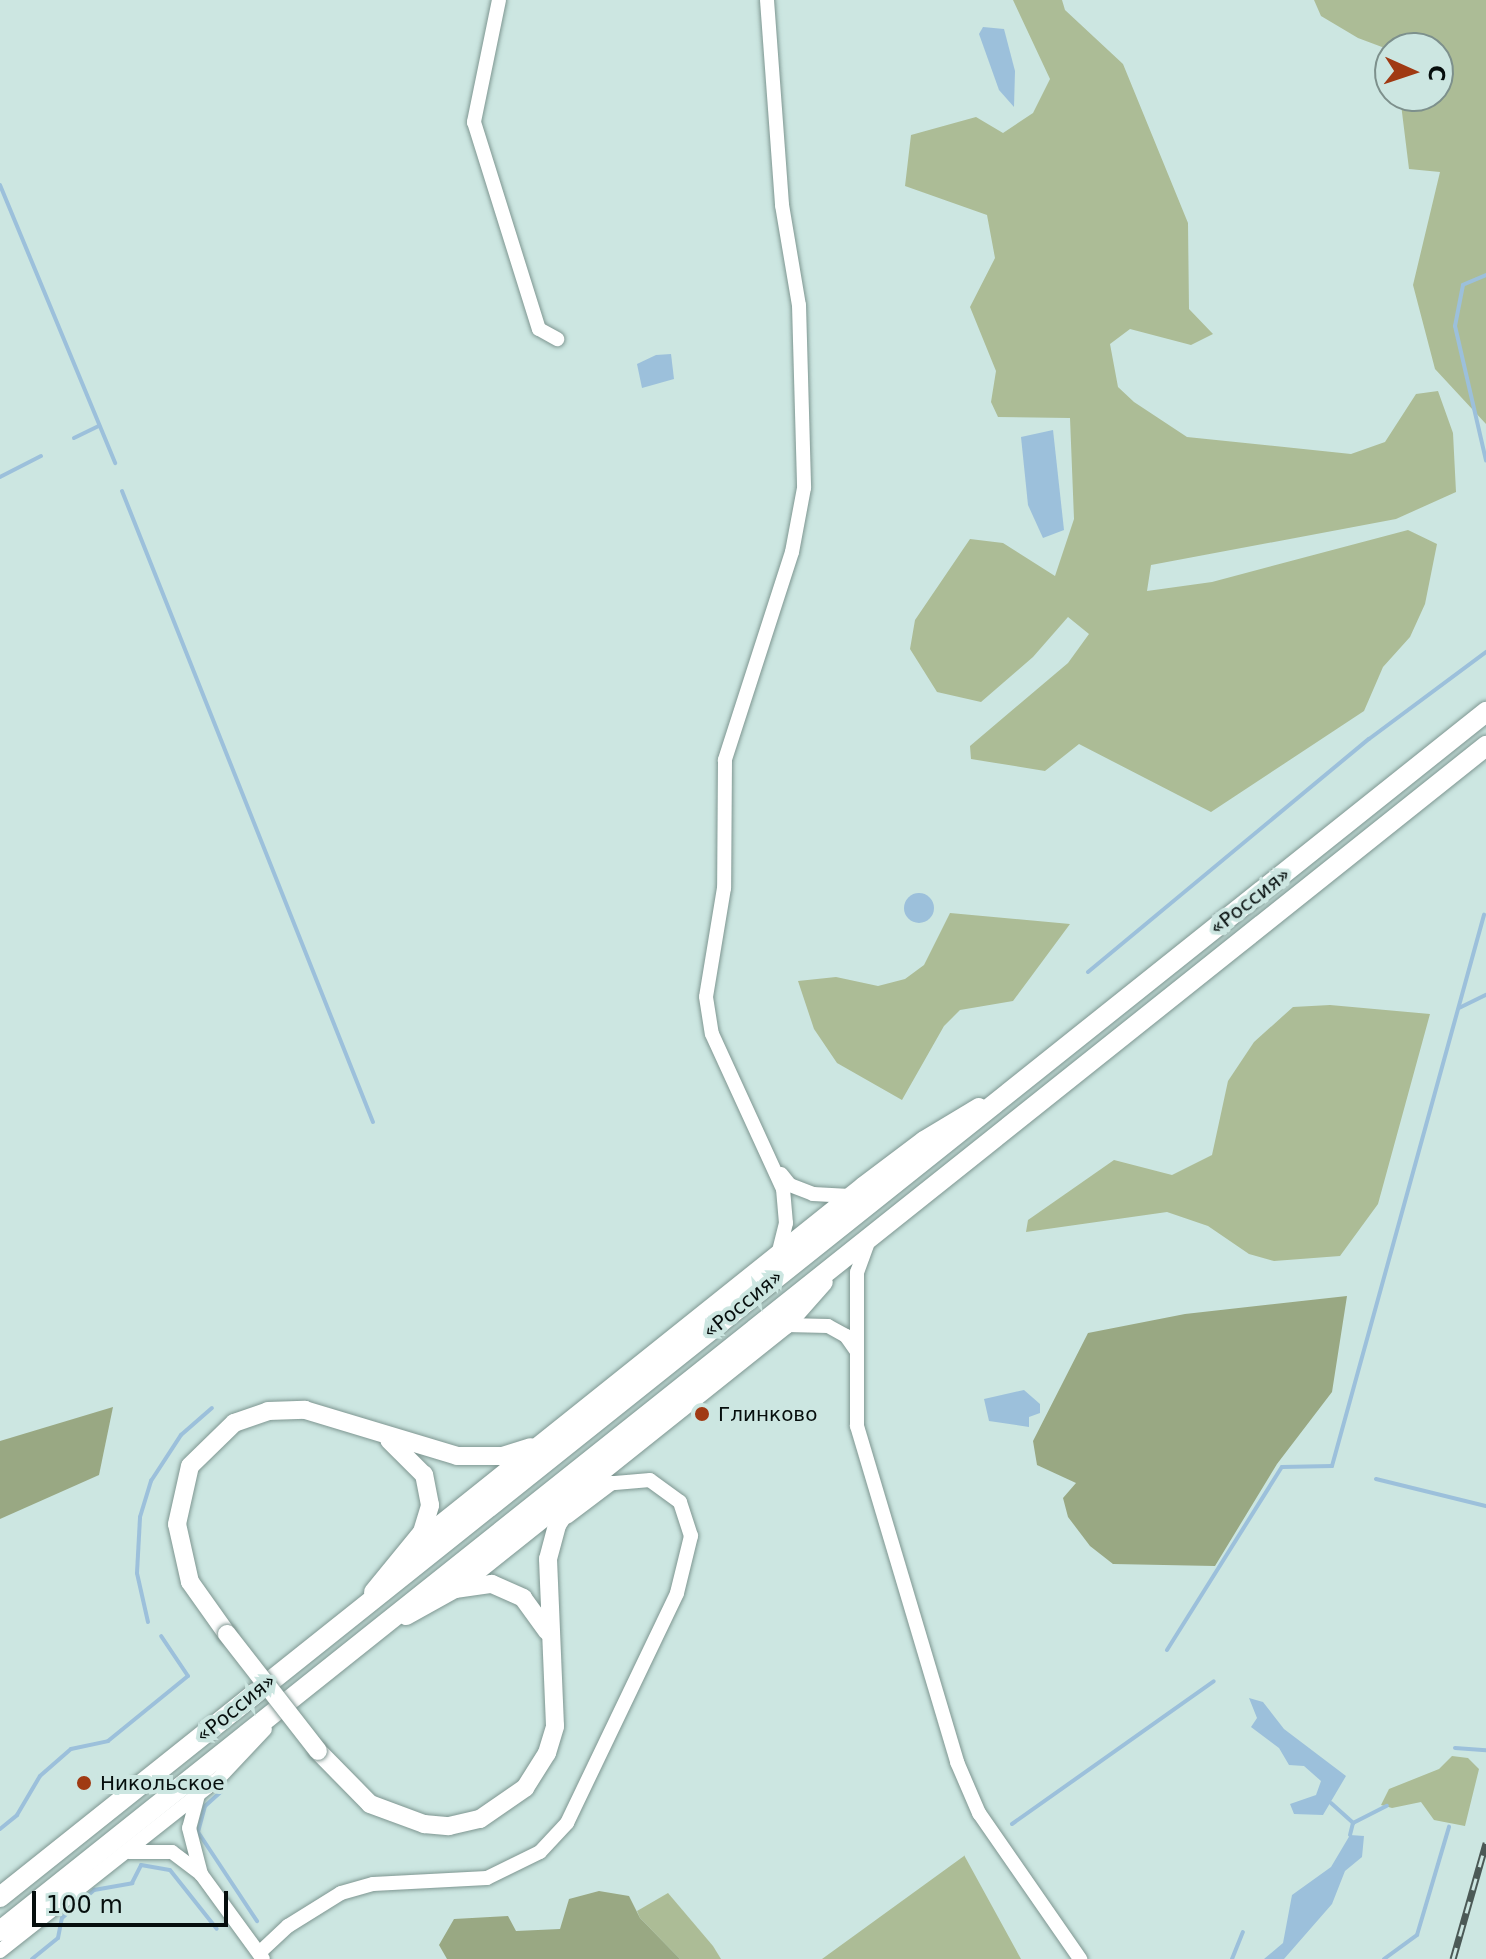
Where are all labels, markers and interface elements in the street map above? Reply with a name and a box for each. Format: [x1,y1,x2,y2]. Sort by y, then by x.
north arrow [1374,32,1454,112]
text: С [1424,64,1449,82]
street label: «Россия» [1205,862,1295,940]
street label: «Россия» [698,1265,788,1343]
place label: Глинково [718,1402,817,1426]
marker: Глинково [693,1405,711,1423]
street label: «Россия» [191,1669,281,1747]
place label: Никольское [100,1771,225,1795]
marker: Никольское [75,1774,93,1792]
scale bar [36,1875,232,1925]
text: 100 m [46,1891,123,1919]

